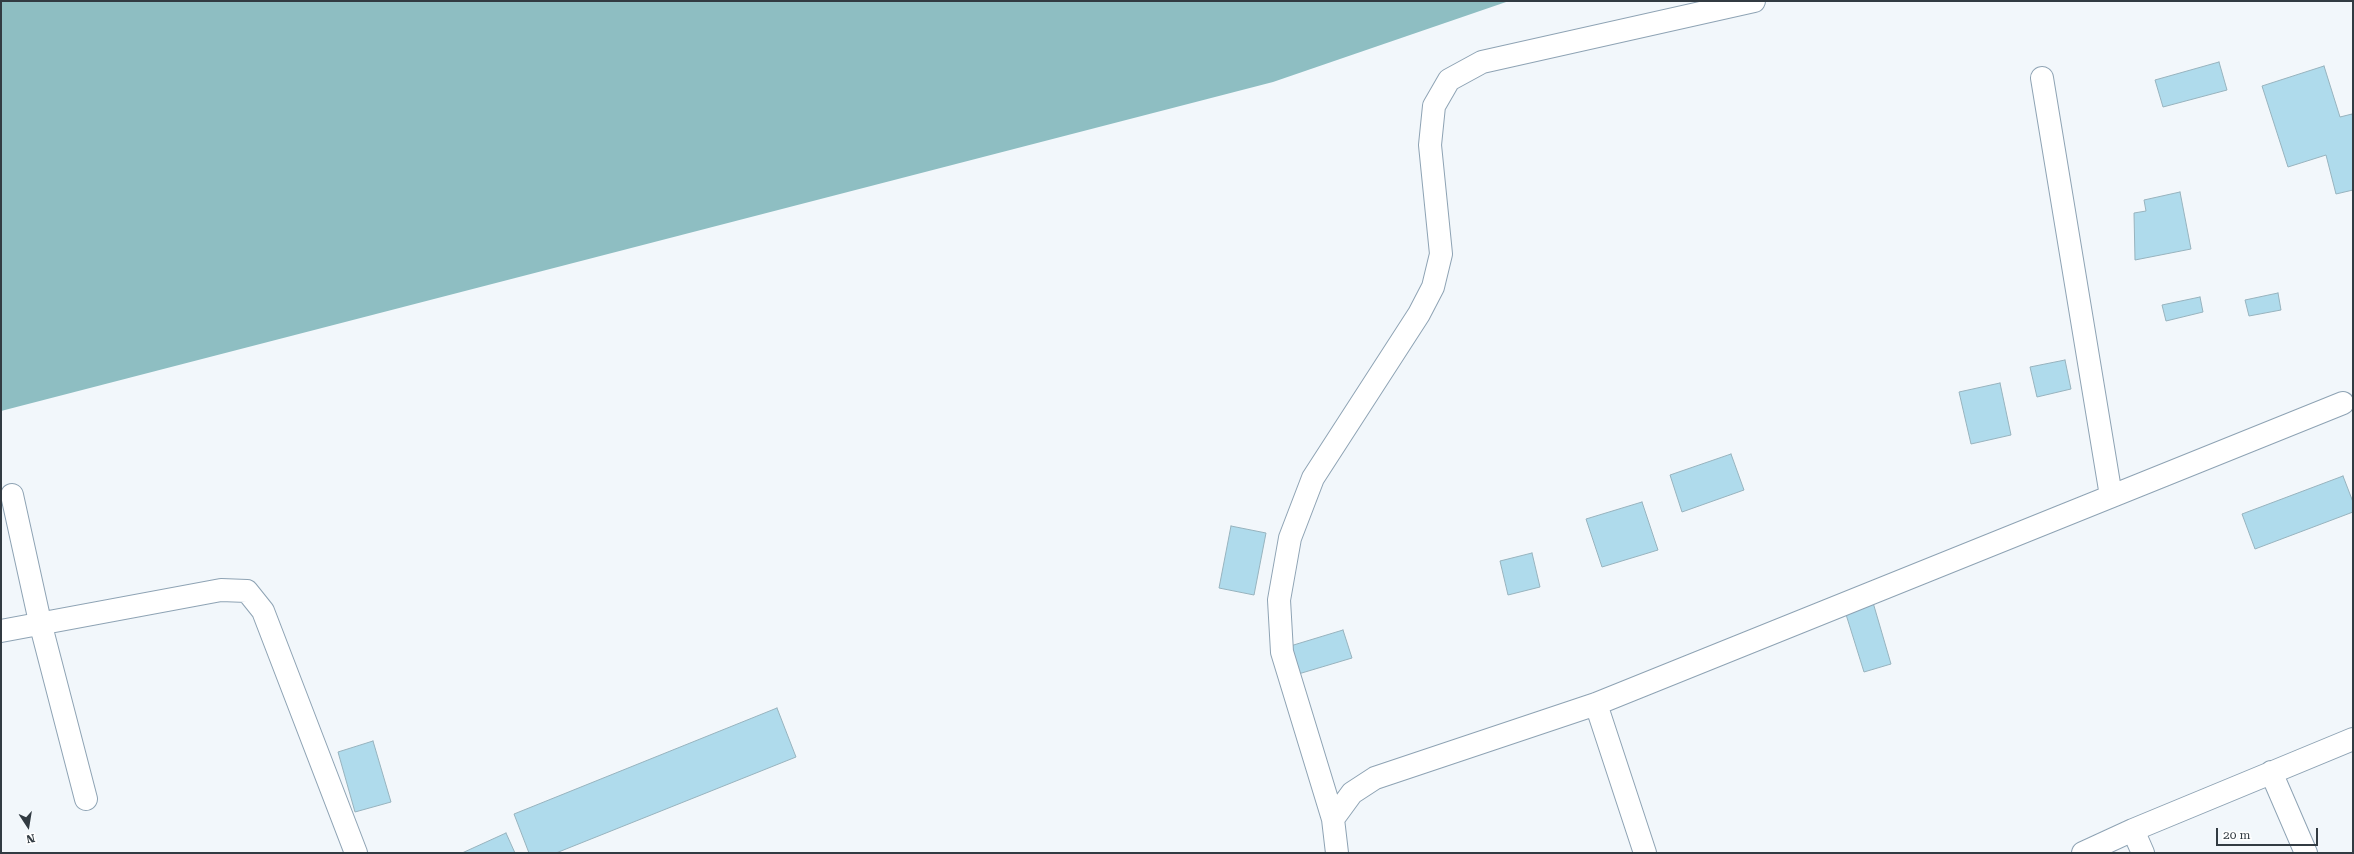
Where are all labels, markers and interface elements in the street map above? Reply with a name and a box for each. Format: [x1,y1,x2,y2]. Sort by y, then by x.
north arrow [8,806,48,846]
scale bar [2218,820,2320,846]
text: 20 m [2223,828,2250,842]
text: N [25,831,36,845]

